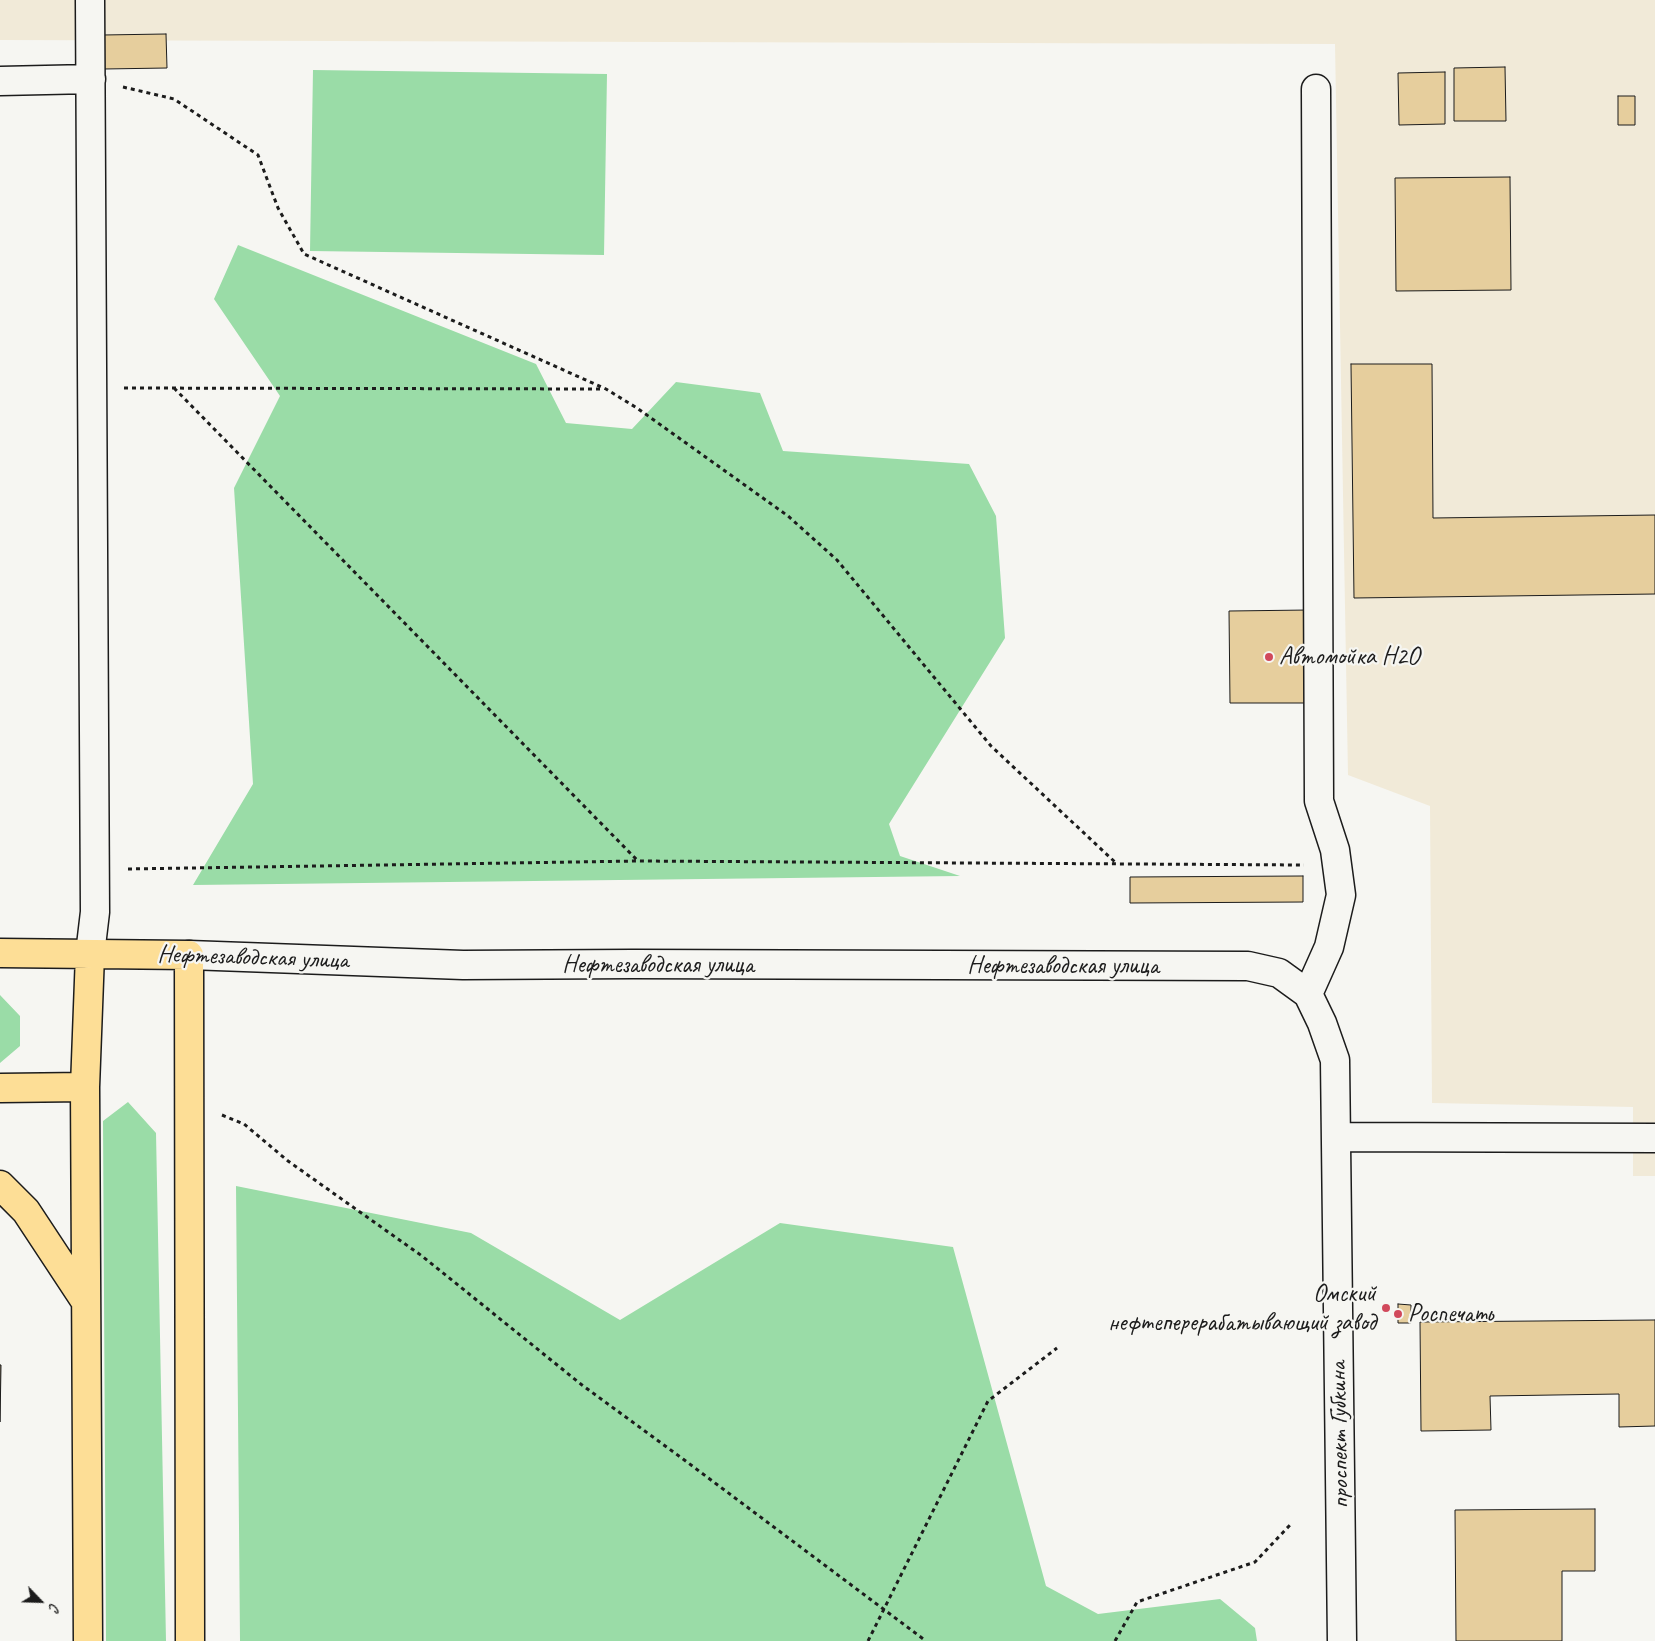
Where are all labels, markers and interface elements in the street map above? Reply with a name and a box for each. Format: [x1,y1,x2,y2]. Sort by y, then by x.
place label: Автомойка H2O [1279,642,1419,672]
marker: Автомойка H2O [1263,651,1275,663]
street label: Нефтезаводская улица [157,940,349,976]
street label: Нефтезаводская улица [562,950,754,980]
street label: Нефтезаводская улица [967,951,1159,981]
place label: Омский нефтеперерабатывающий завод [1108,1279,1376,1338]
place label: Роспечать [1408,1299,1493,1329]
marker: Омский нефтеперерабатывающий завод [1380,1302,1392,1314]
marker: Роспечать [1392,1308,1404,1320]
street label: проспект Губкина [1324,1361,1356,1509]
north arrow [15,1576,65,1626]
text: С [45,1601,63,1614]

